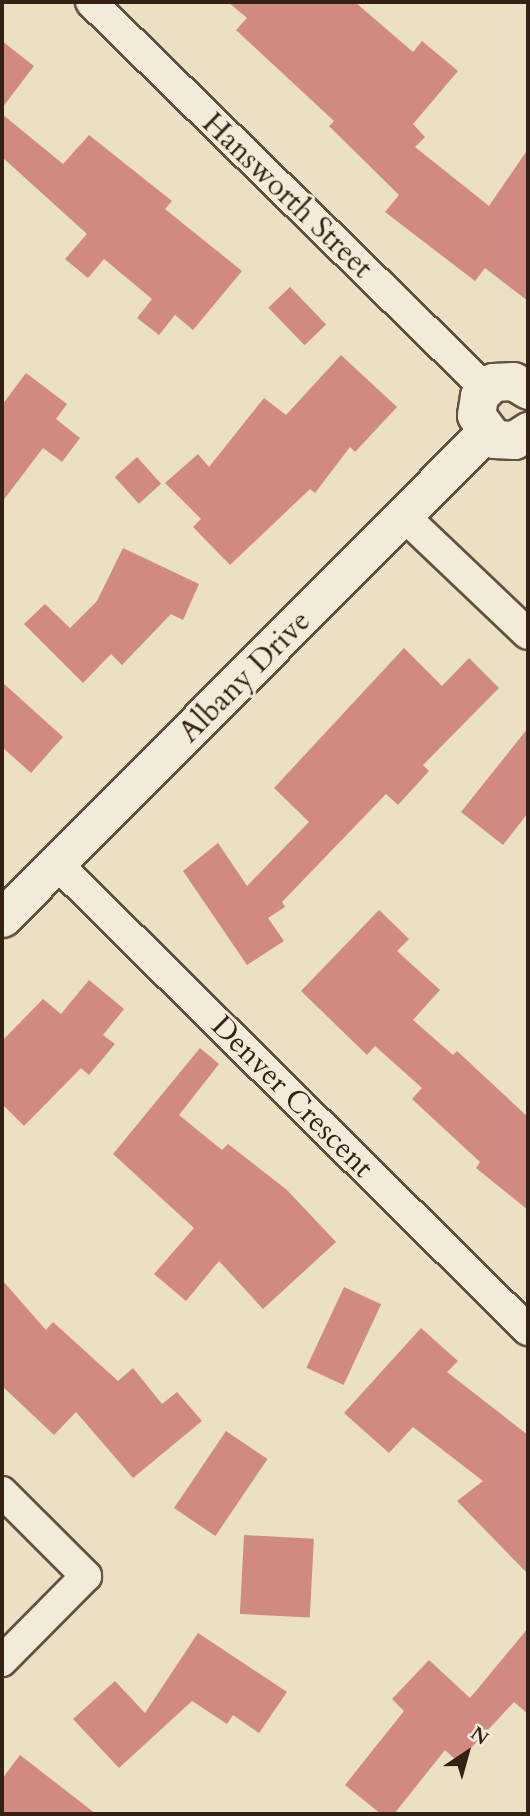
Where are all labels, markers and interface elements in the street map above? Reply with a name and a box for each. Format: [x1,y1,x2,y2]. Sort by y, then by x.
street label: Hansworth Street [194,106,380,286]
street label: Albany Drive [172,604,318,750]
street label: Denver Crescent [204,1009,380,1185]
north arrow [432,1718,502,1788]
text: N [465,1721,494,1751]

